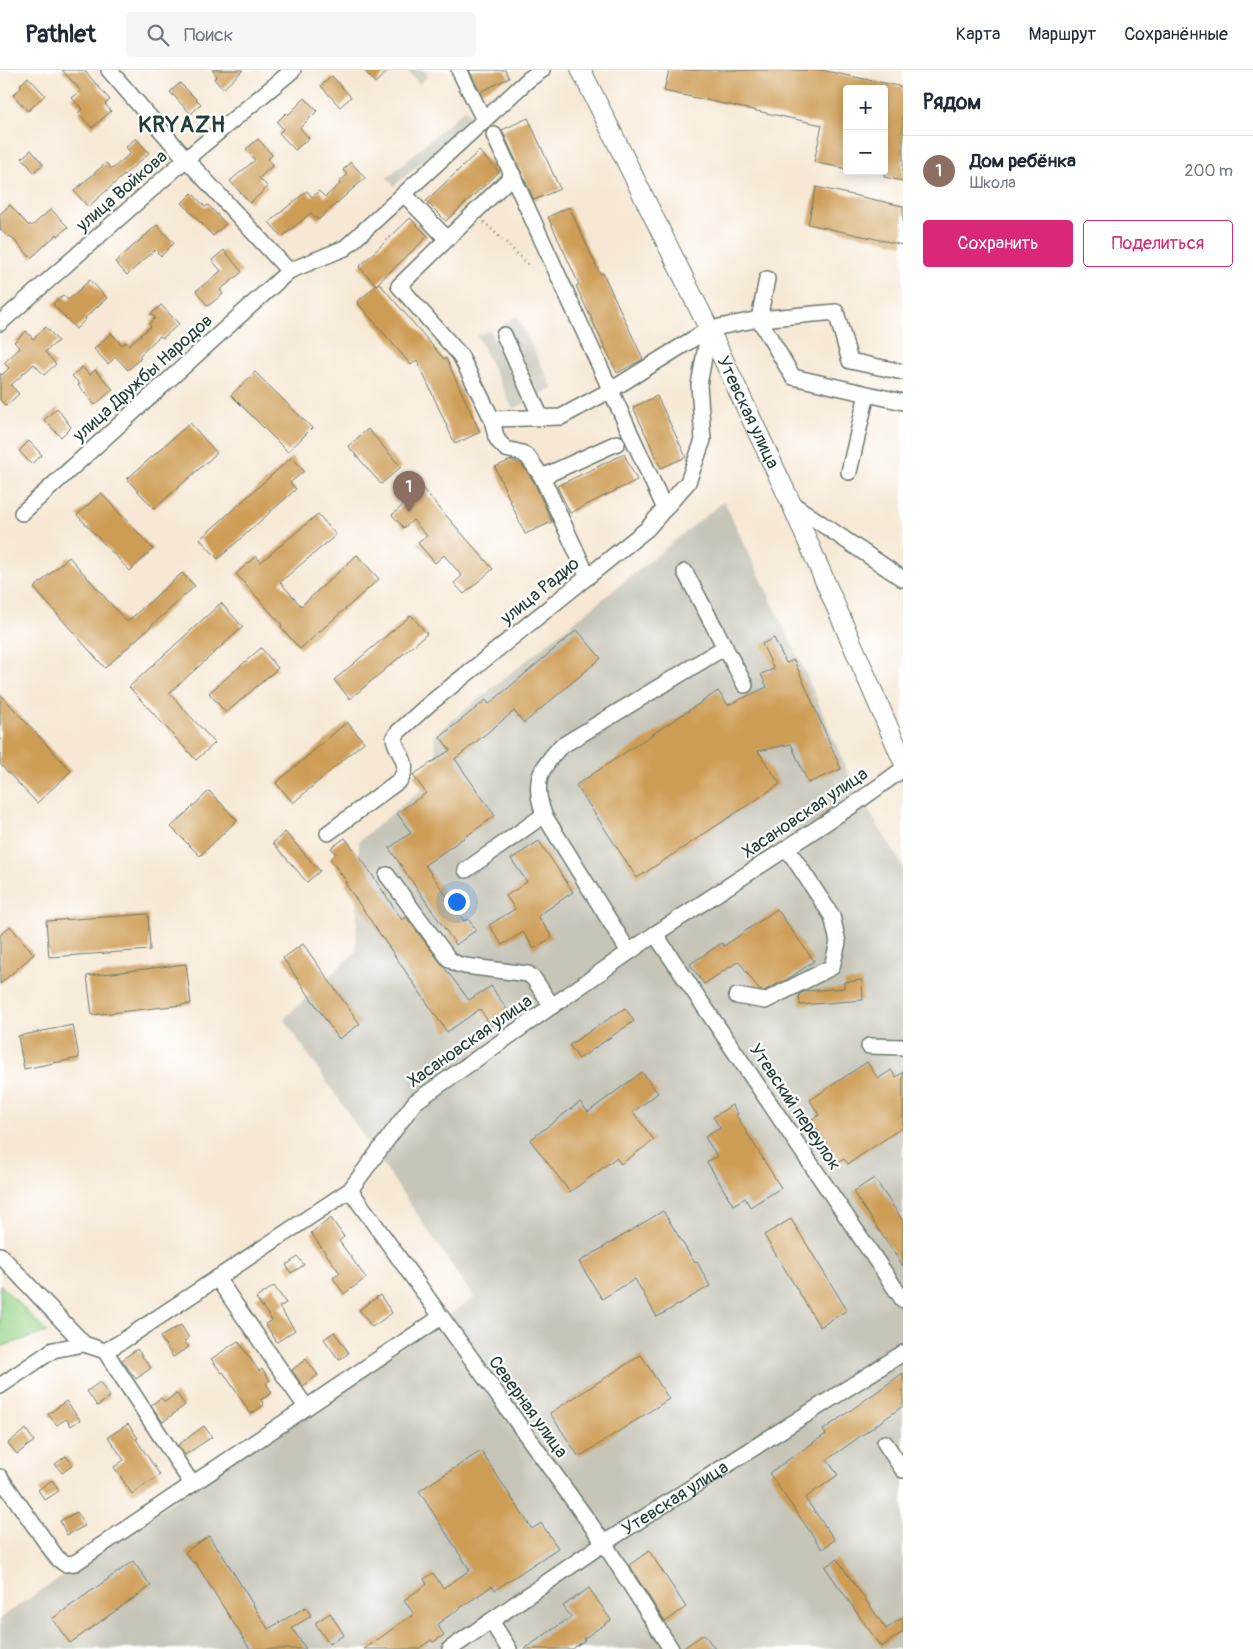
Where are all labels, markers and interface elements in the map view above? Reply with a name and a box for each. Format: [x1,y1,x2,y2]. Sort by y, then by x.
search box [126,12,476,57]
text: Pathlet [25,20,96,49]
icon: search [144,21,172,49]
text: Поиск [184,23,233,47]
text: Карта [956,23,1000,46]
text: Маршрут [1028,23,1096,46]
text: Сохранённые [1124,23,1228,46]
map controls [843,85,888,175]
button: + [843,85,888,130]
text: Рядом [923,89,981,116]
district label: KRYAZH [138,111,226,139]
button: − [843,130,888,175]
street label: улица Войкова [71,145,172,238]
text: Дом ребёнка [970,149,1076,173]
text: 1 [936,161,942,181]
text: 200 m [1185,161,1233,181]
text: Школа [970,173,1016,193]
button: Сохранить [923,220,1073,267]
button: Поделиться [1083,220,1233,267]
street label: улица Дружбы Народов [68,309,218,448]
street label: Утевская улица [712,352,785,472]
pin: 1 [393,471,425,512]
street label: улица Радио [495,552,584,630]
street label: Хасановская улица [738,762,872,864]
your location [444,889,470,915]
street label: Хасановская улица [403,989,537,1093]
street label: Утевский переулок [744,1039,846,1175]
street label: Северная улица [483,1351,573,1463]
street label: Утевская улица [617,1456,732,1540]

